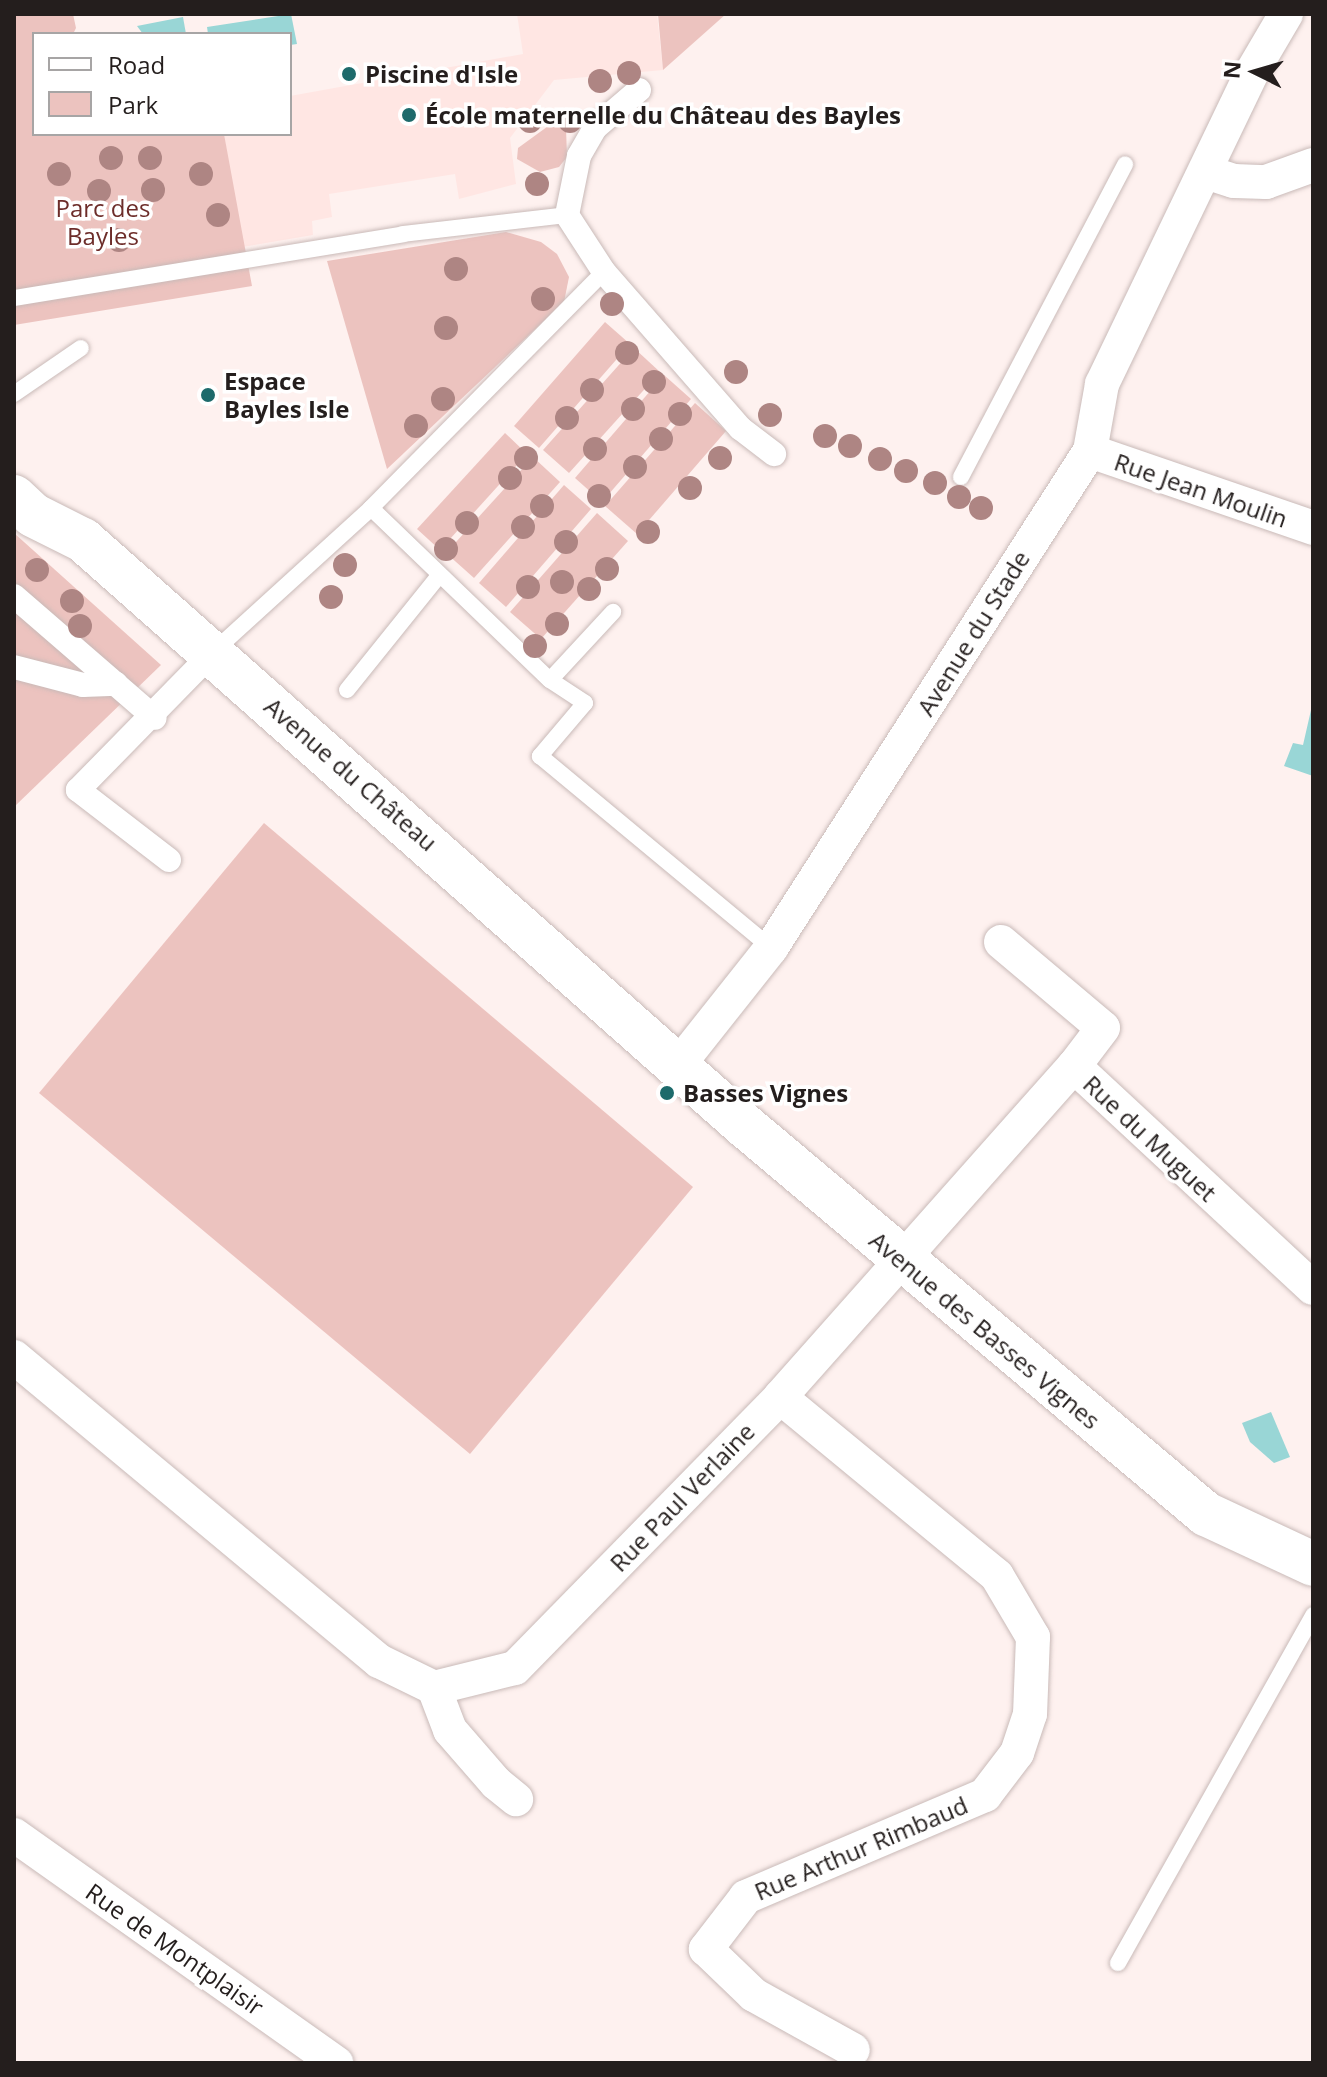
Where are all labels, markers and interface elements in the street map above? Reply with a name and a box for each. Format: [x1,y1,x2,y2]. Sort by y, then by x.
legend [32,32,292,136]
north arrow [1215,32,1295,112]
text: Road [108,48,165,81]
place label: Piscine d'Isle [365,60,518,88]
text: N [1215,60,1247,80]
marker: Piscine d'Isle [340,65,358,83]
text: Park [108,88,158,121]
place label: École maternelle du Château des Bayles [425,101,901,129]
marker: École maternelle du Château des Bayles [400,106,418,124]
park label: Parc des Bayles [56,194,150,250]
place label: Espace Bayles Isle [224,367,349,423]
marker: Espace Bayles Isle [199,386,217,404]
street label: Rue Jean Moulin [1111,447,1291,533]
street label: Avenue du Stade [911,545,1035,721]
street label: Avenue du Château [259,691,443,857]
street label: Rue du Muguet [1078,1069,1222,1207]
place label: Basses Vignes [683,1079,848,1107]
marker: Basses Vignes [658,1084,676,1102]
street label: Avenue des Basses Vignes [864,1225,1106,1435]
street label: Rue Paul Verlaine [604,1417,760,1577]
street label: Rue Arthur Rimbaud [750,1790,972,1906]
street label: Rue de Montplaisir [81,1877,269,2021]

